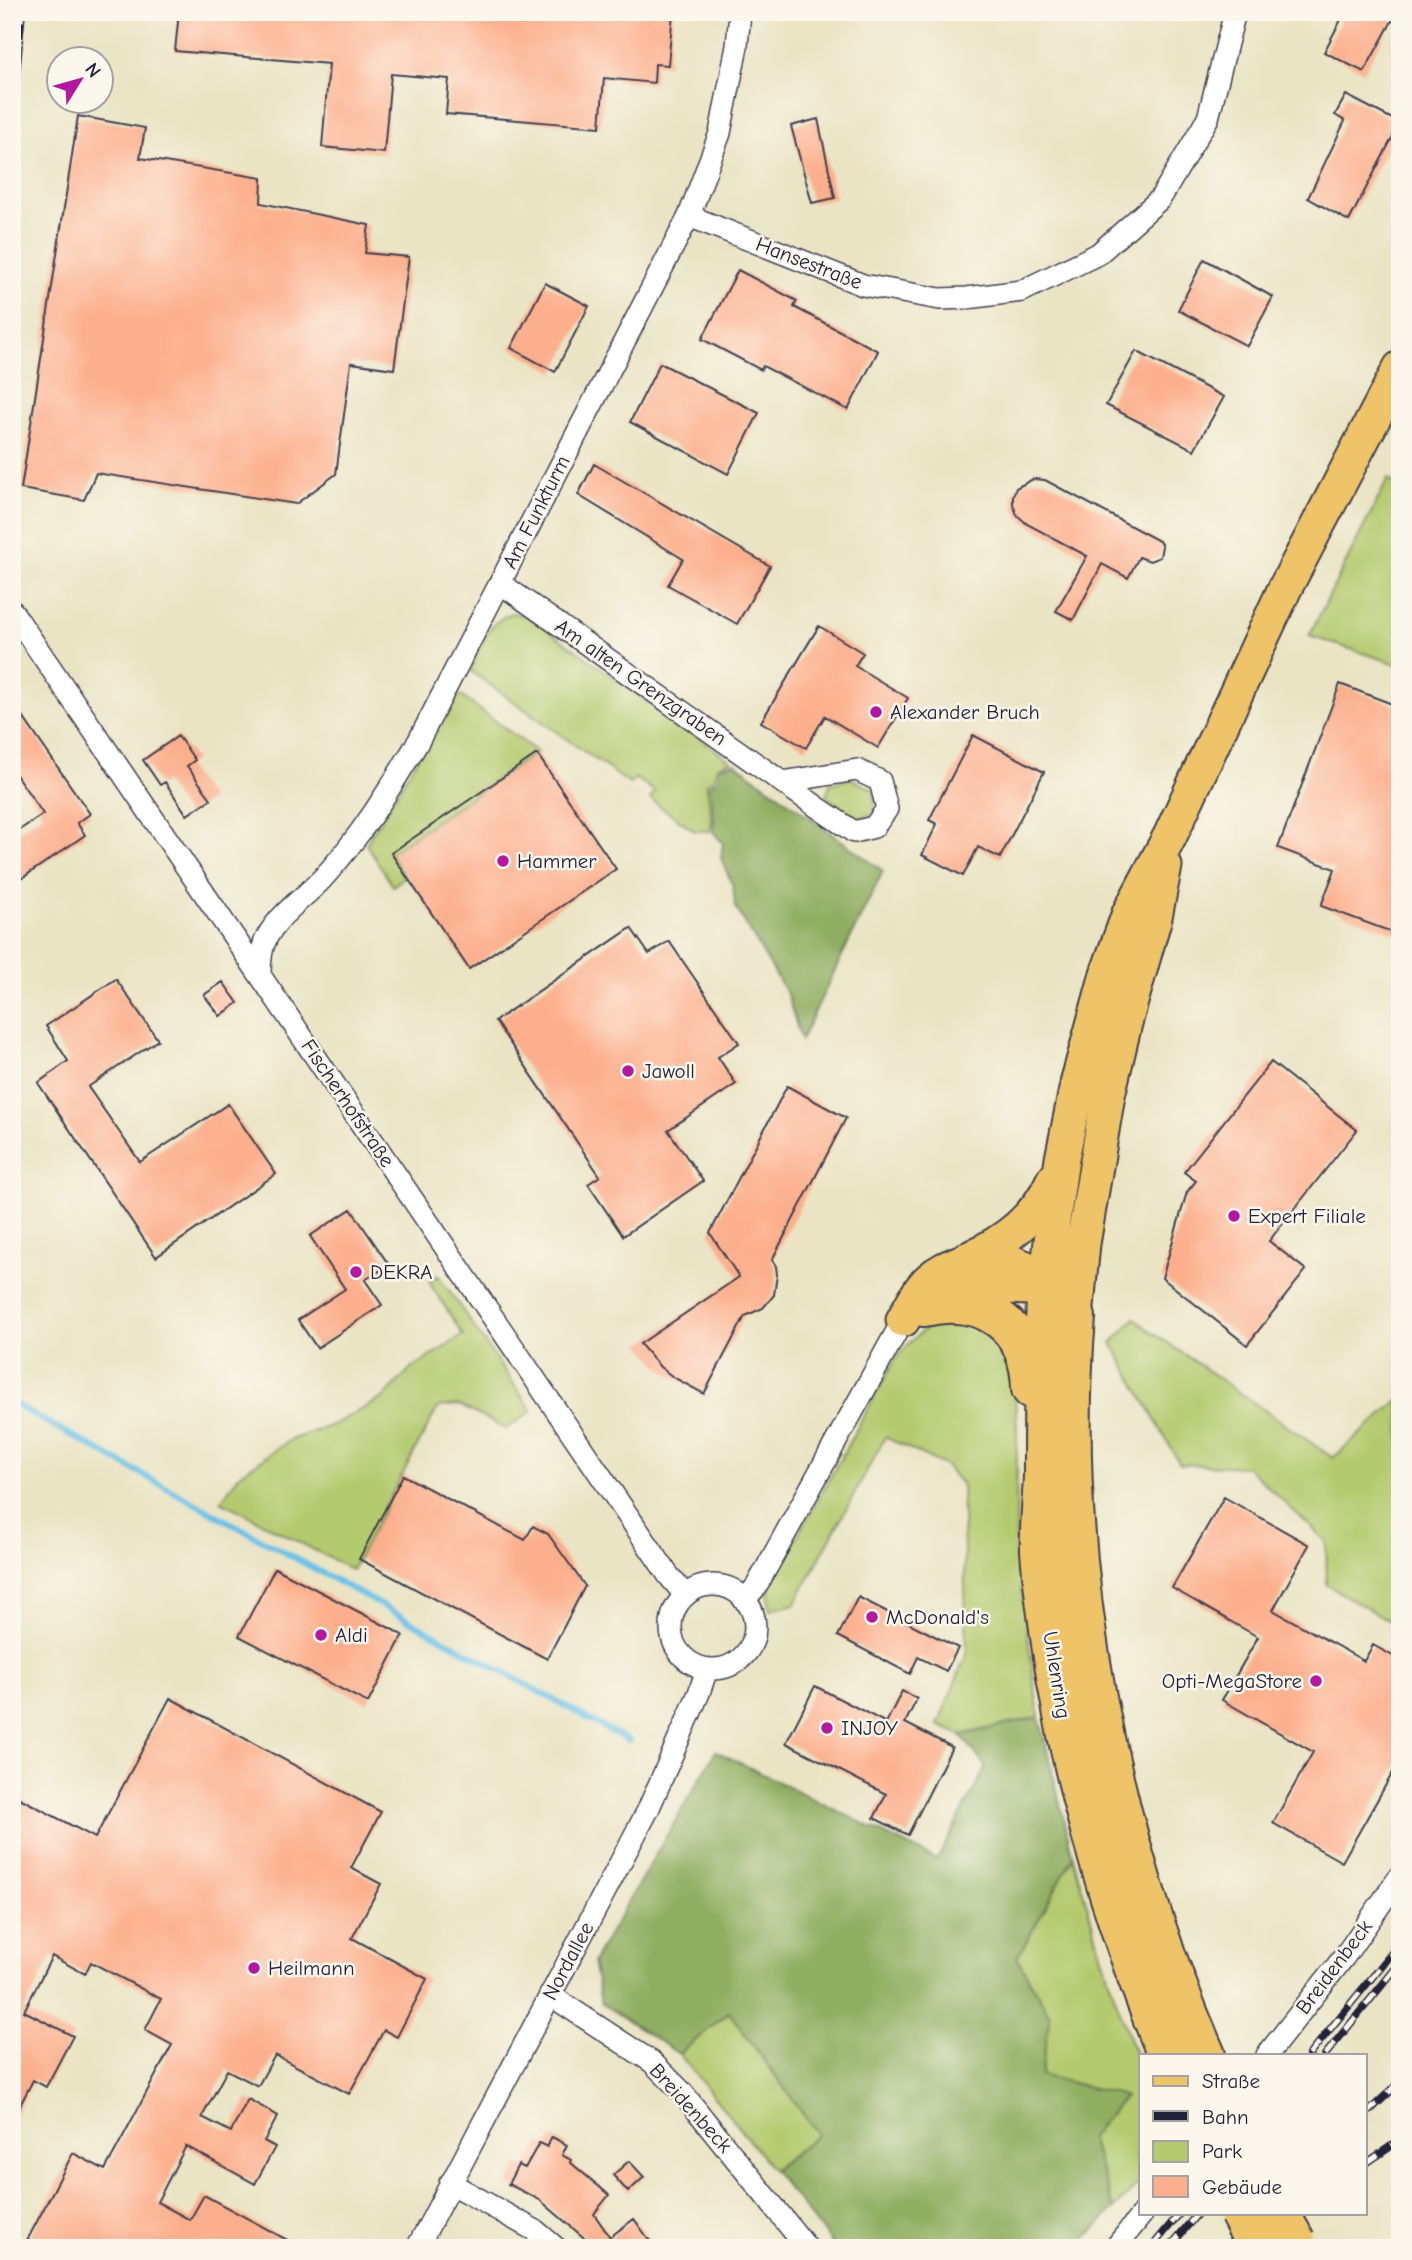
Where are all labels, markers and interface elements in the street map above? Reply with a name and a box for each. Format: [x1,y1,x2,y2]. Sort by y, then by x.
north arrow [46,46,116,116]
text: N [80,59,105,82]
street label: Hansestraße [752,232,866,294]
street label: Am Funkturm [497,451,575,573]
street label: Am alten Grenzgraben [551,614,731,750]
place label: Alexander Bruch [890,700,1040,724]
marker: Alexander Bruch [868,704,884,720]
place label: Hammer [517,849,597,873]
marker: Hammer [495,853,511,869]
street label: Fischerhofstraße [296,1035,400,1171]
place label: Jawoll [642,1059,695,1083]
marker: Jawoll [620,1063,636,1079]
place label: Expert Filiale [1248,1204,1366,1228]
marker: Expert Filiale [1226,1208,1242,1224]
place label: DEKRA [370,1260,432,1284]
marker: DEKRA [348,1264,364,1280]
place label: McDonald's [886,1605,989,1629]
marker: McDonald's [864,1609,880,1625]
place label: Aldi [335,1623,368,1647]
marker: Aldi [313,1627,329,1643]
street label: Uhlenring [1038,1629,1076,1721]
place label: Opti-MegaStore [1162,1669,1302,1693]
marker: Opti-MegaStore [1308,1673,1324,1689]
place label: INJOY [841,1716,898,1740]
marker: INJOY [819,1720,835,1736]
street label: Breidenbeck [1291,1915,1377,2019]
street label: Nordallee [537,1918,599,2004]
place label: Heilmann [268,1956,355,1980]
marker: Heilmann [246,1960,262,1976]
legend [1139,2054,1366,2214]
street label: Breidenbeck [645,2059,737,2157]
text: Straße [1202,2069,1260,2093]
text: Bahn [1202,2105,1249,2129]
text: Park [1202,2139,1242,2163]
text: Gebäude [1202,2175,1282,2199]

